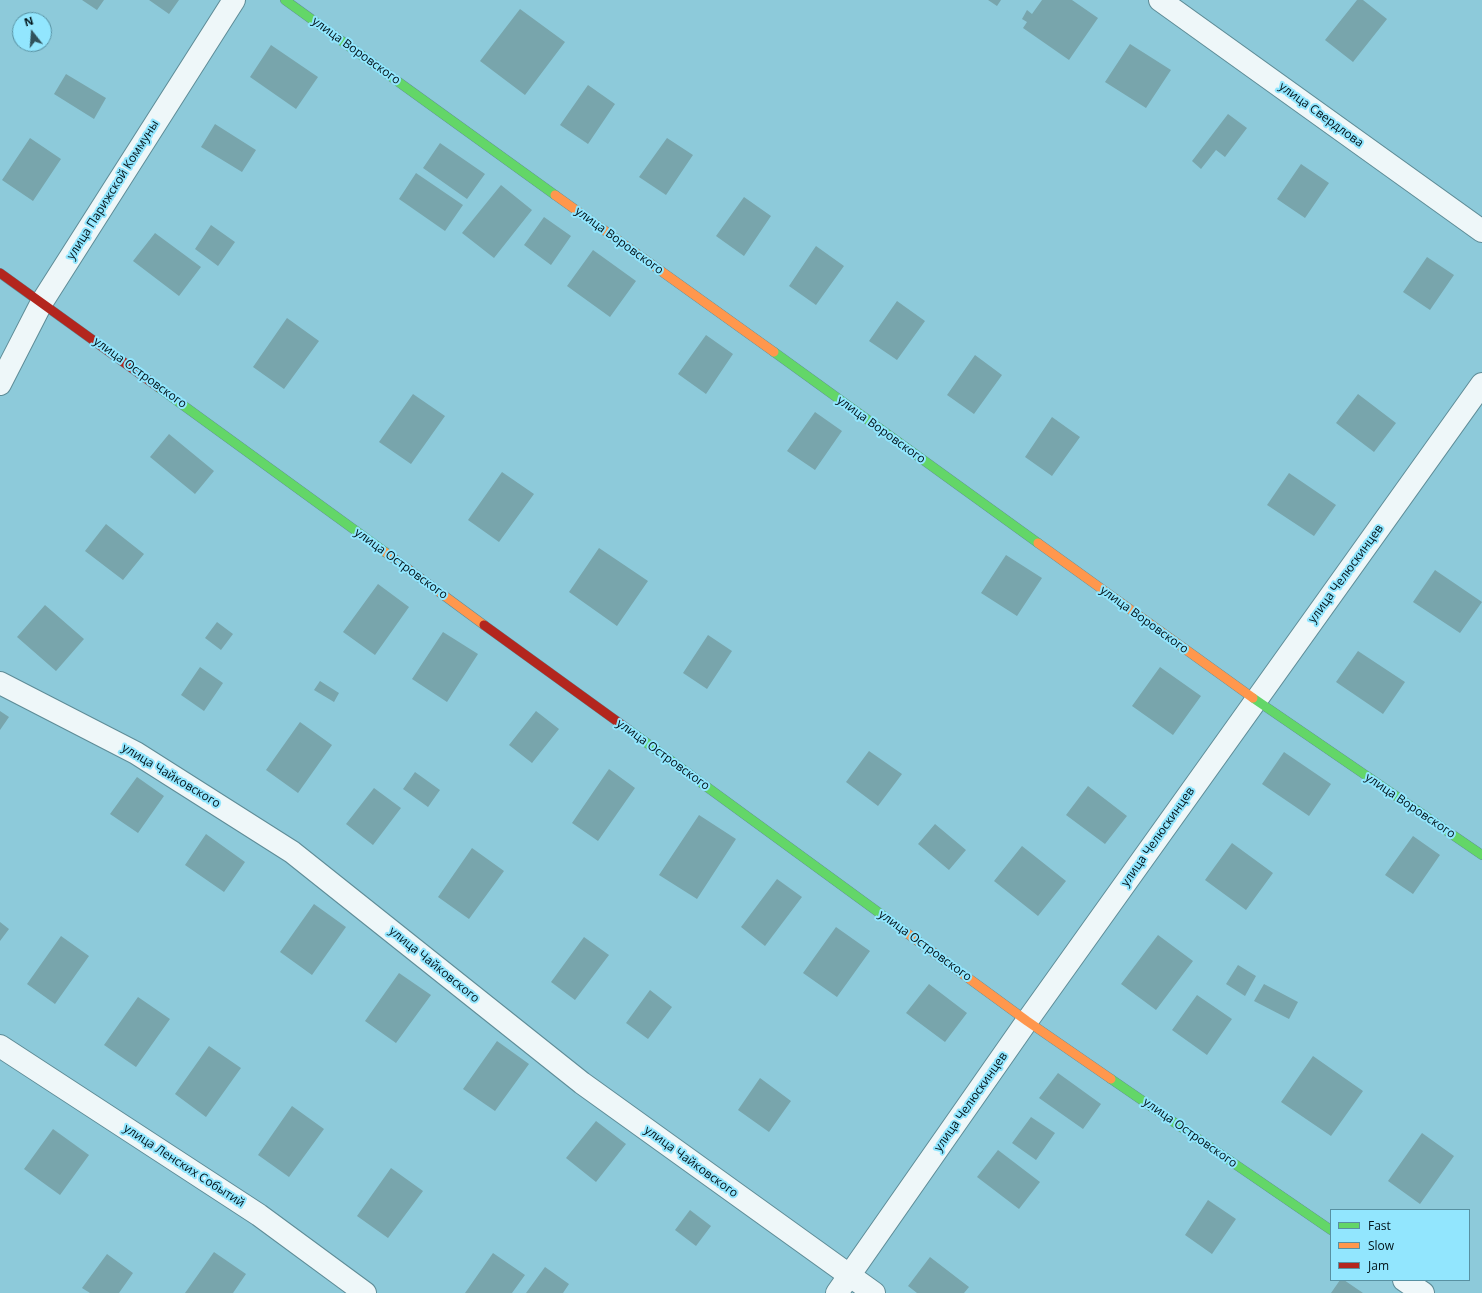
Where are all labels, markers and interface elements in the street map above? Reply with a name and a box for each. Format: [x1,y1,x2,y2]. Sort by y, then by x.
north arrow [12,12,52,52]
text: N [22,13,35,29]
street label: улица Воровского [309,14,403,88]
street label: улица Свердлова [1276,80,1366,150]
street label: улица Парижской Коммуны [64,118,162,262]
street label: улица Воровского [572,204,666,278]
street label: улица Островского [91,334,189,412]
street label: улица Воровского [834,393,928,467]
street label: улица Челюскинцев [1305,522,1387,626]
street label: улица Островского [352,525,450,603]
street label: улица Воровского [1097,583,1191,657]
street label: улица Островского [614,716,712,794]
street label: улица Чайковского [119,741,223,811]
street label: улица Воровского [1362,770,1458,842]
street label: улица Челюскинцев [1118,785,1198,889]
street label: улица Островского [876,907,974,985]
street label: улица Чайковского [386,924,482,1006]
street label: улица Челюскинцев [931,1050,1011,1154]
street label: улица Островского [1140,1095,1240,1171]
street label: улица Ленских Событий [121,1121,247,1211]
street label: улица Чайковского [641,1123,741,1201]
legend [1330,1209,1470,1281]
text: Fast [1368,1217,1391,1234]
text: Slow [1368,1237,1394,1254]
text: Jam [1368,1257,1389,1274]

